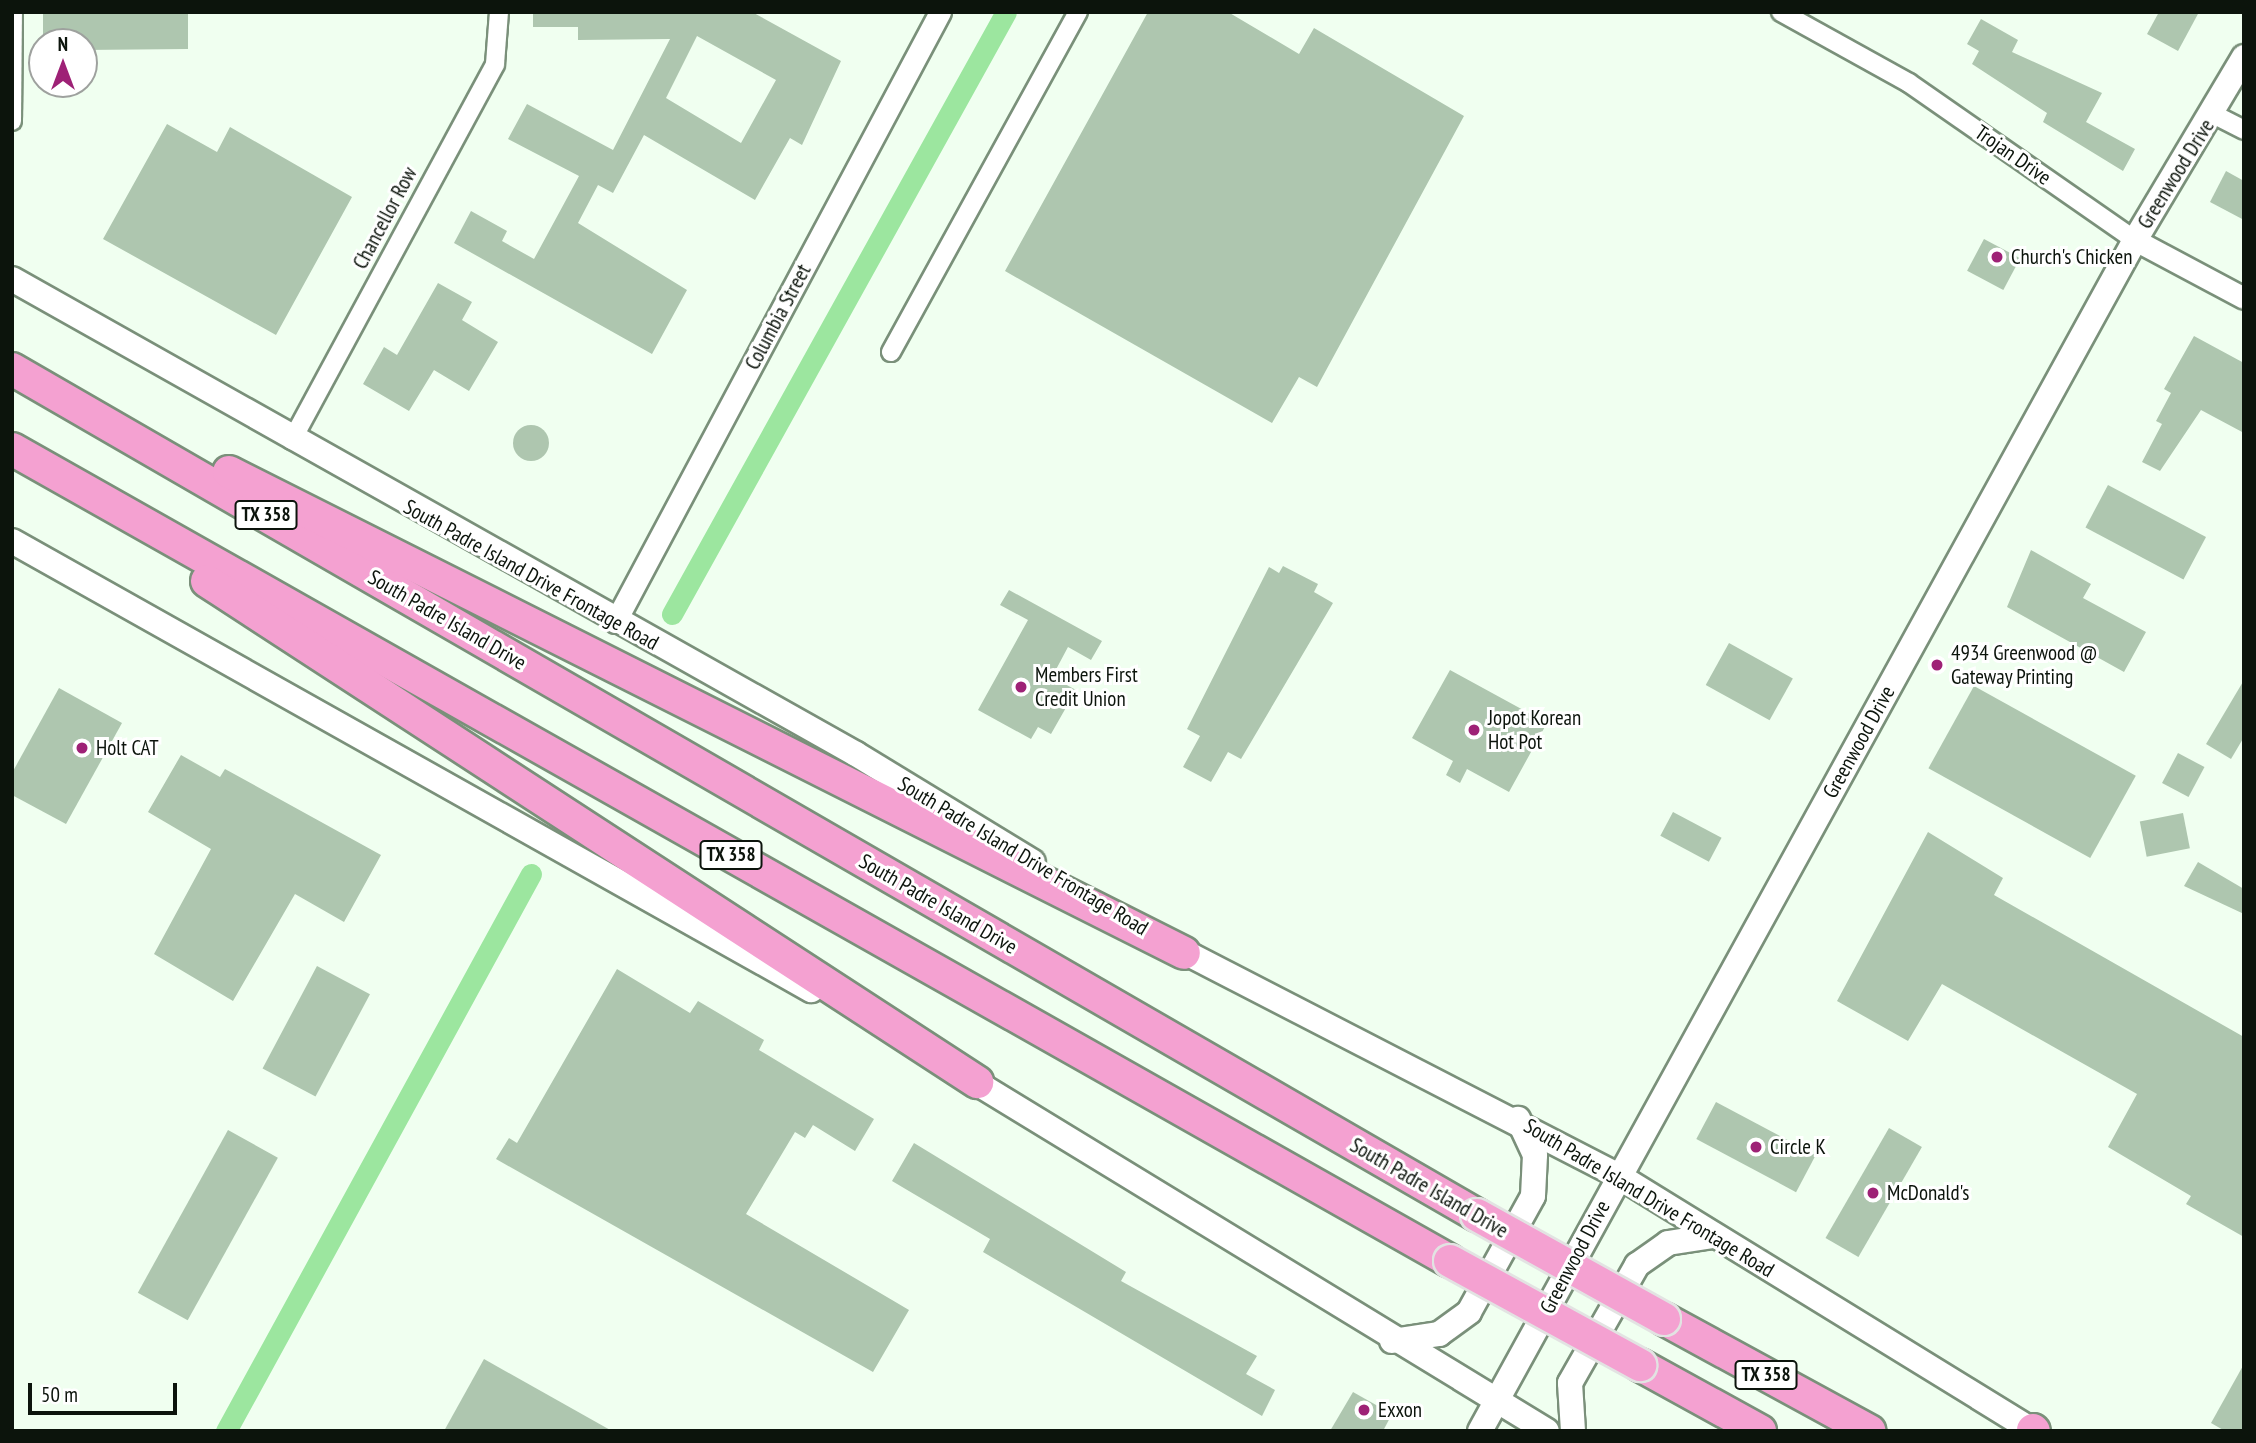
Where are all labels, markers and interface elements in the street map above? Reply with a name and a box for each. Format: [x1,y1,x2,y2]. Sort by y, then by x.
north arrow [28,28,98,98]
text: N [58,32,68,56]
street label: Greenwood Drive [2132,115,2220,233]
street label: Trojan Drive [1970,120,2056,190]
street label: Chancellor Row [348,163,422,273]
place label: Church's Chicken [2011,244,2132,270]
marker: Church's Chicken [1989,249,2005,265]
street label: Columbia Street [740,260,816,374]
street label: South Padre Island Drive Frontage Road [399,494,663,656]
road number: TX 358 [233,500,299,530]
street label: South Padre Island Drive [364,565,530,675]
place label: 4934 Greenwood @ Gateway Printing [1951,640,2098,690]
marker: 4934 Greenwood @ Gateway Printing [1929,657,1945,673]
place label: Members First Credit Union [1035,662,1138,712]
marker: Members First Credit Union [1013,679,1029,695]
street label: Greenwood Drive [1818,681,1900,803]
place label: Jopot Korean Hot Pot [1488,705,1581,755]
marker: Jopot Korean Hot Pot [1466,722,1482,738]
place label: Holt CAT [96,735,159,761]
marker: Holt CAT [74,740,90,756]
street label: South Padre Island Drive Frontage Road [893,771,1153,941]
road number: TX 358 [698,840,764,870]
street label: South Padre Island Drive [855,849,1021,959]
street label: South Padre Island Drive Frontage Road [1519,1113,1779,1283]
street label: South Padre Island Drive [1346,1133,1512,1243]
place label: Circle K [1770,1134,1826,1160]
marker: Circle K [1748,1139,1764,1155]
place label: McDonald's [1887,1180,1969,1206]
marker: McDonald's [1865,1185,1881,1201]
street label: Greenwood Drive [1535,1196,1615,1318]
road number: TX 358 [1733,1359,1799,1390]
scale bar [32,1370,180,1414]
text: 50 m [41,1381,78,1408]
place label: Exxon [1378,1397,1422,1423]
marker: Exxon [1356,1402,1372,1418]

